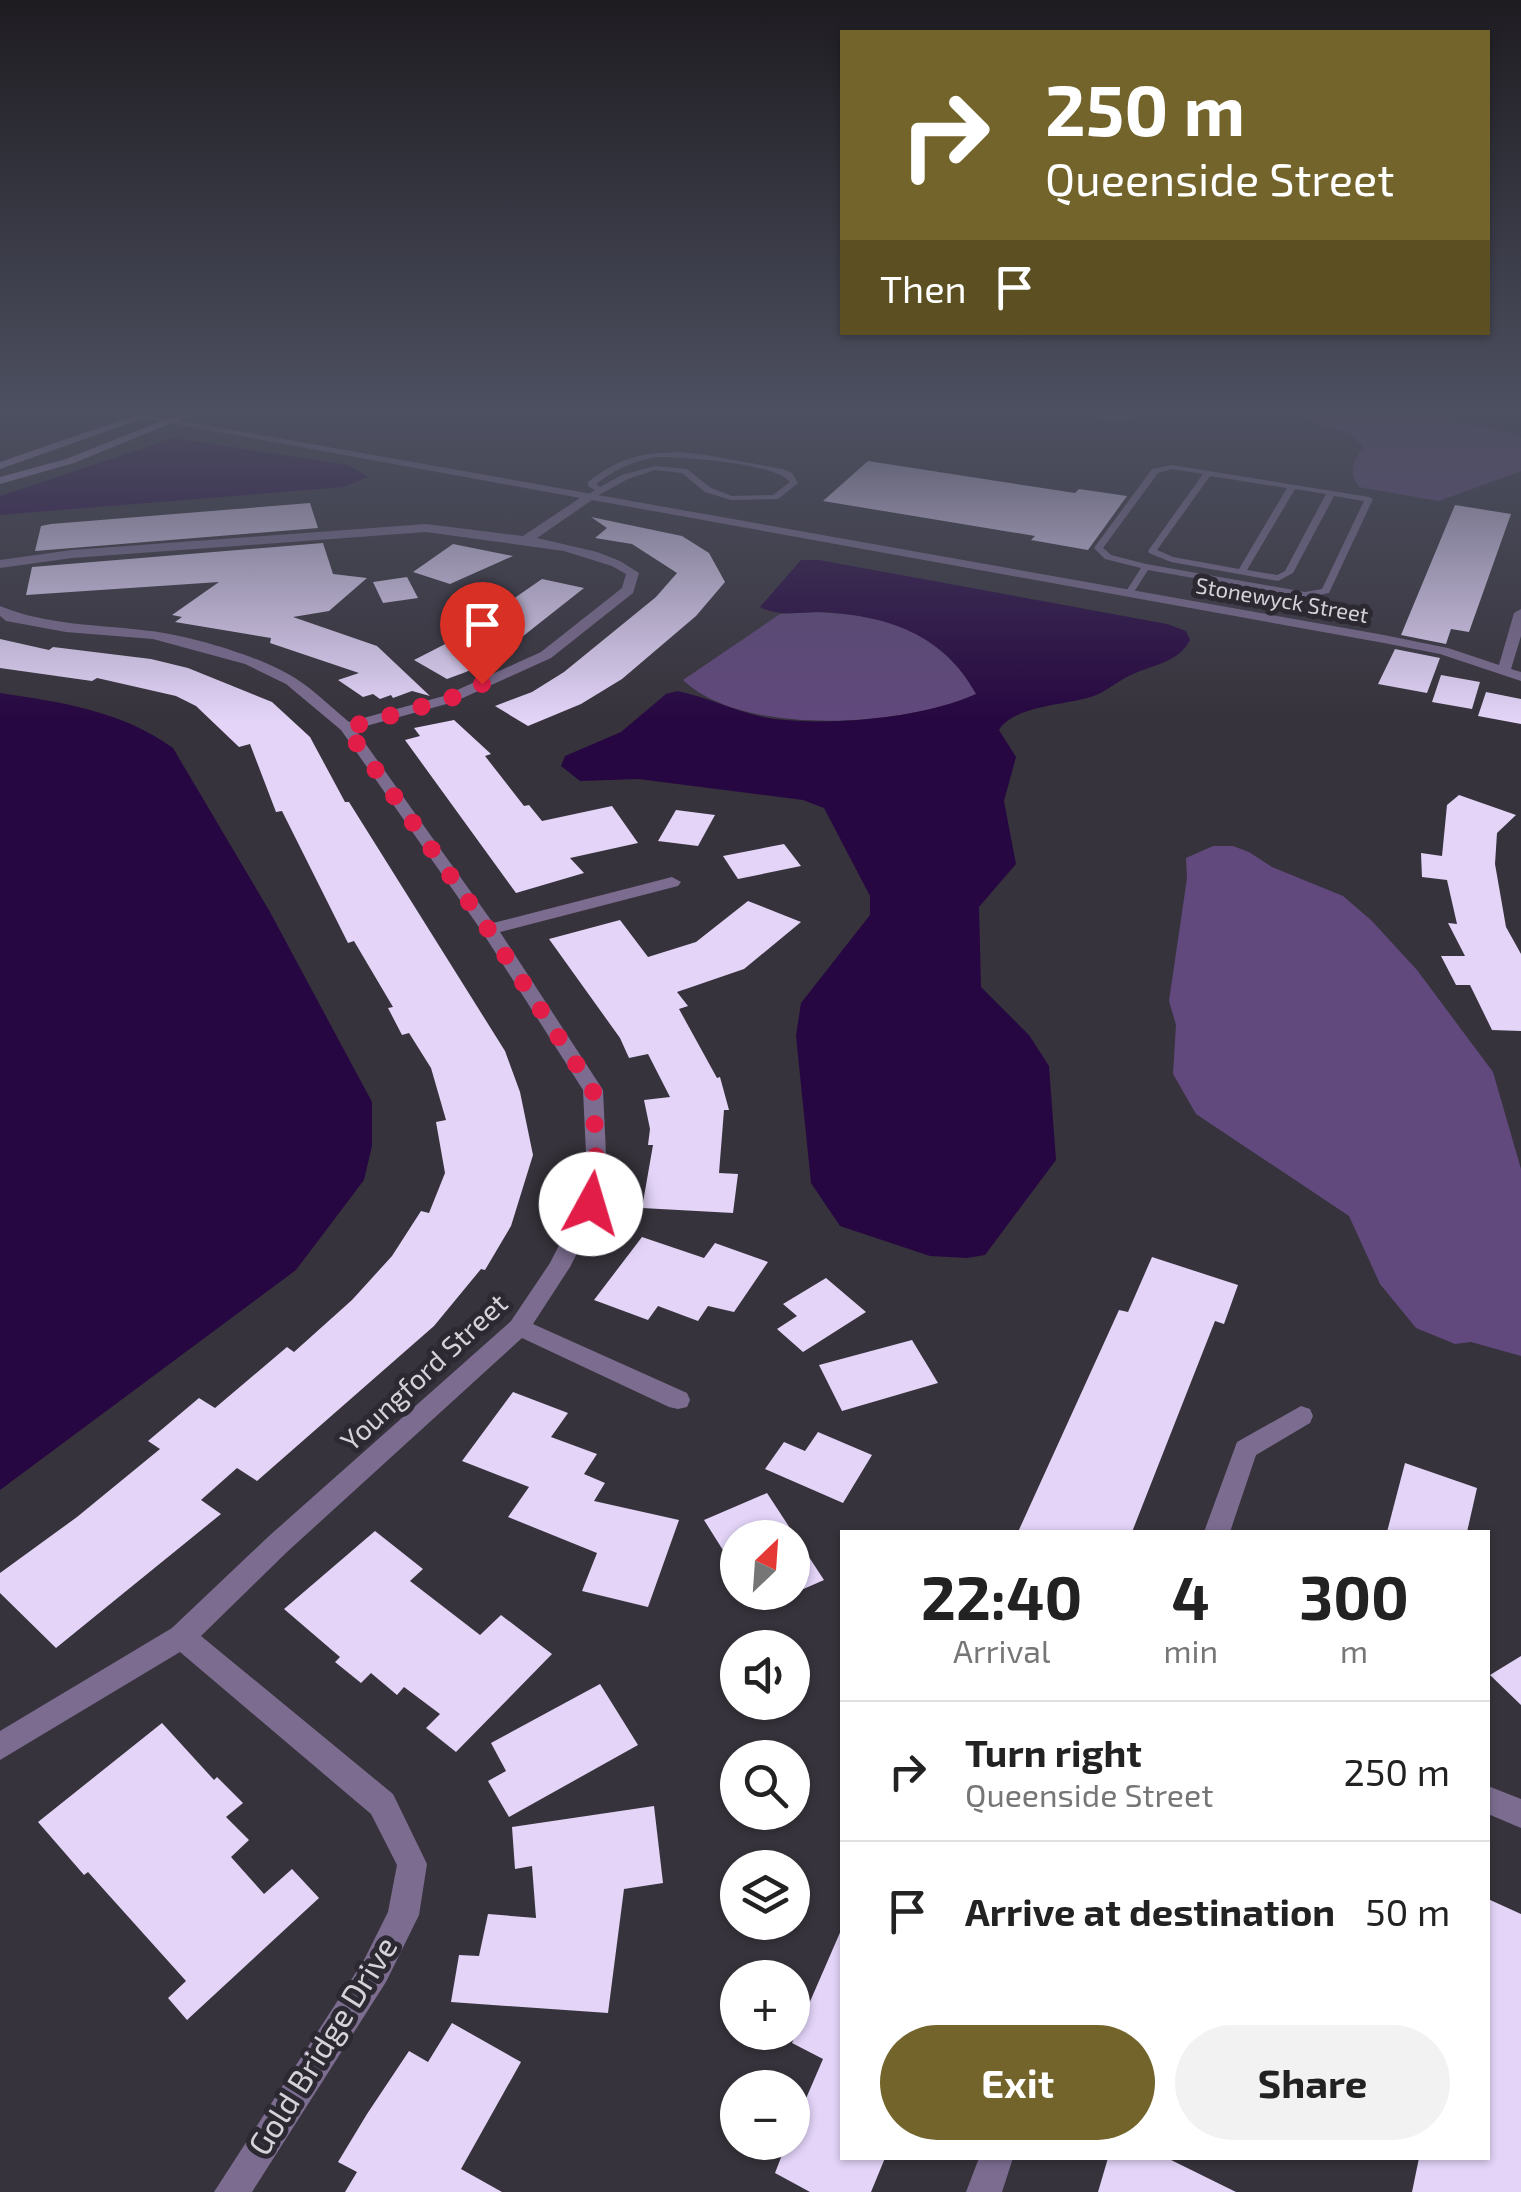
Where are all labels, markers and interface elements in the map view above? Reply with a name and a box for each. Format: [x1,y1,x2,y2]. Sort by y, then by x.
text: 250 m [1045,66,1245,150]
icon: right [880,70,1010,200]
text: Queenside Street [1045,151,1394,205]
icon: arrive [987,260,1042,315]
text: Then [880,265,967,311]
street label: Stonewyck Street [1194,571,1371,627]
pin [440,582,525,685]
icon: arrive [455,597,510,652]
position arrow [539,1152,643,1256]
street label: Youngford Street [333,1285,514,1457]
north arrow [720,1520,810,1610]
map controls [720,1520,810,2160]
text: 22:40 [921,1560,1082,1632]
text: 4 [1172,1560,1210,1632]
text: 300 [1299,1560,1409,1632]
button: sound [720,1630,810,1720]
text: Arrival [953,1631,1050,1669]
text: min [1163,1631,1218,1669]
text: m [1340,1631,1368,1669]
text: Turn right [965,1729,1142,1775]
button: search [720,1740,810,1830]
icon: right [880,1744,935,1799]
text: 250 m [1344,1748,1450,1794]
text: Queenside Street [965,1775,1213,1813]
button: layers [720,1850,810,1940]
icon: arrive [880,1884,935,1939]
text: Arrive at destination [965,1888,1335,1934]
text: 50 m [1365,1888,1450,1934]
street label: Gold Bridge Drive [239,1929,404,2161]
button: + [720,1960,810,2050]
button: Exit [880,2025,1155,2140]
button: Share [1175,2025,1450,2140]
button: − [720,2070,810,2160]

